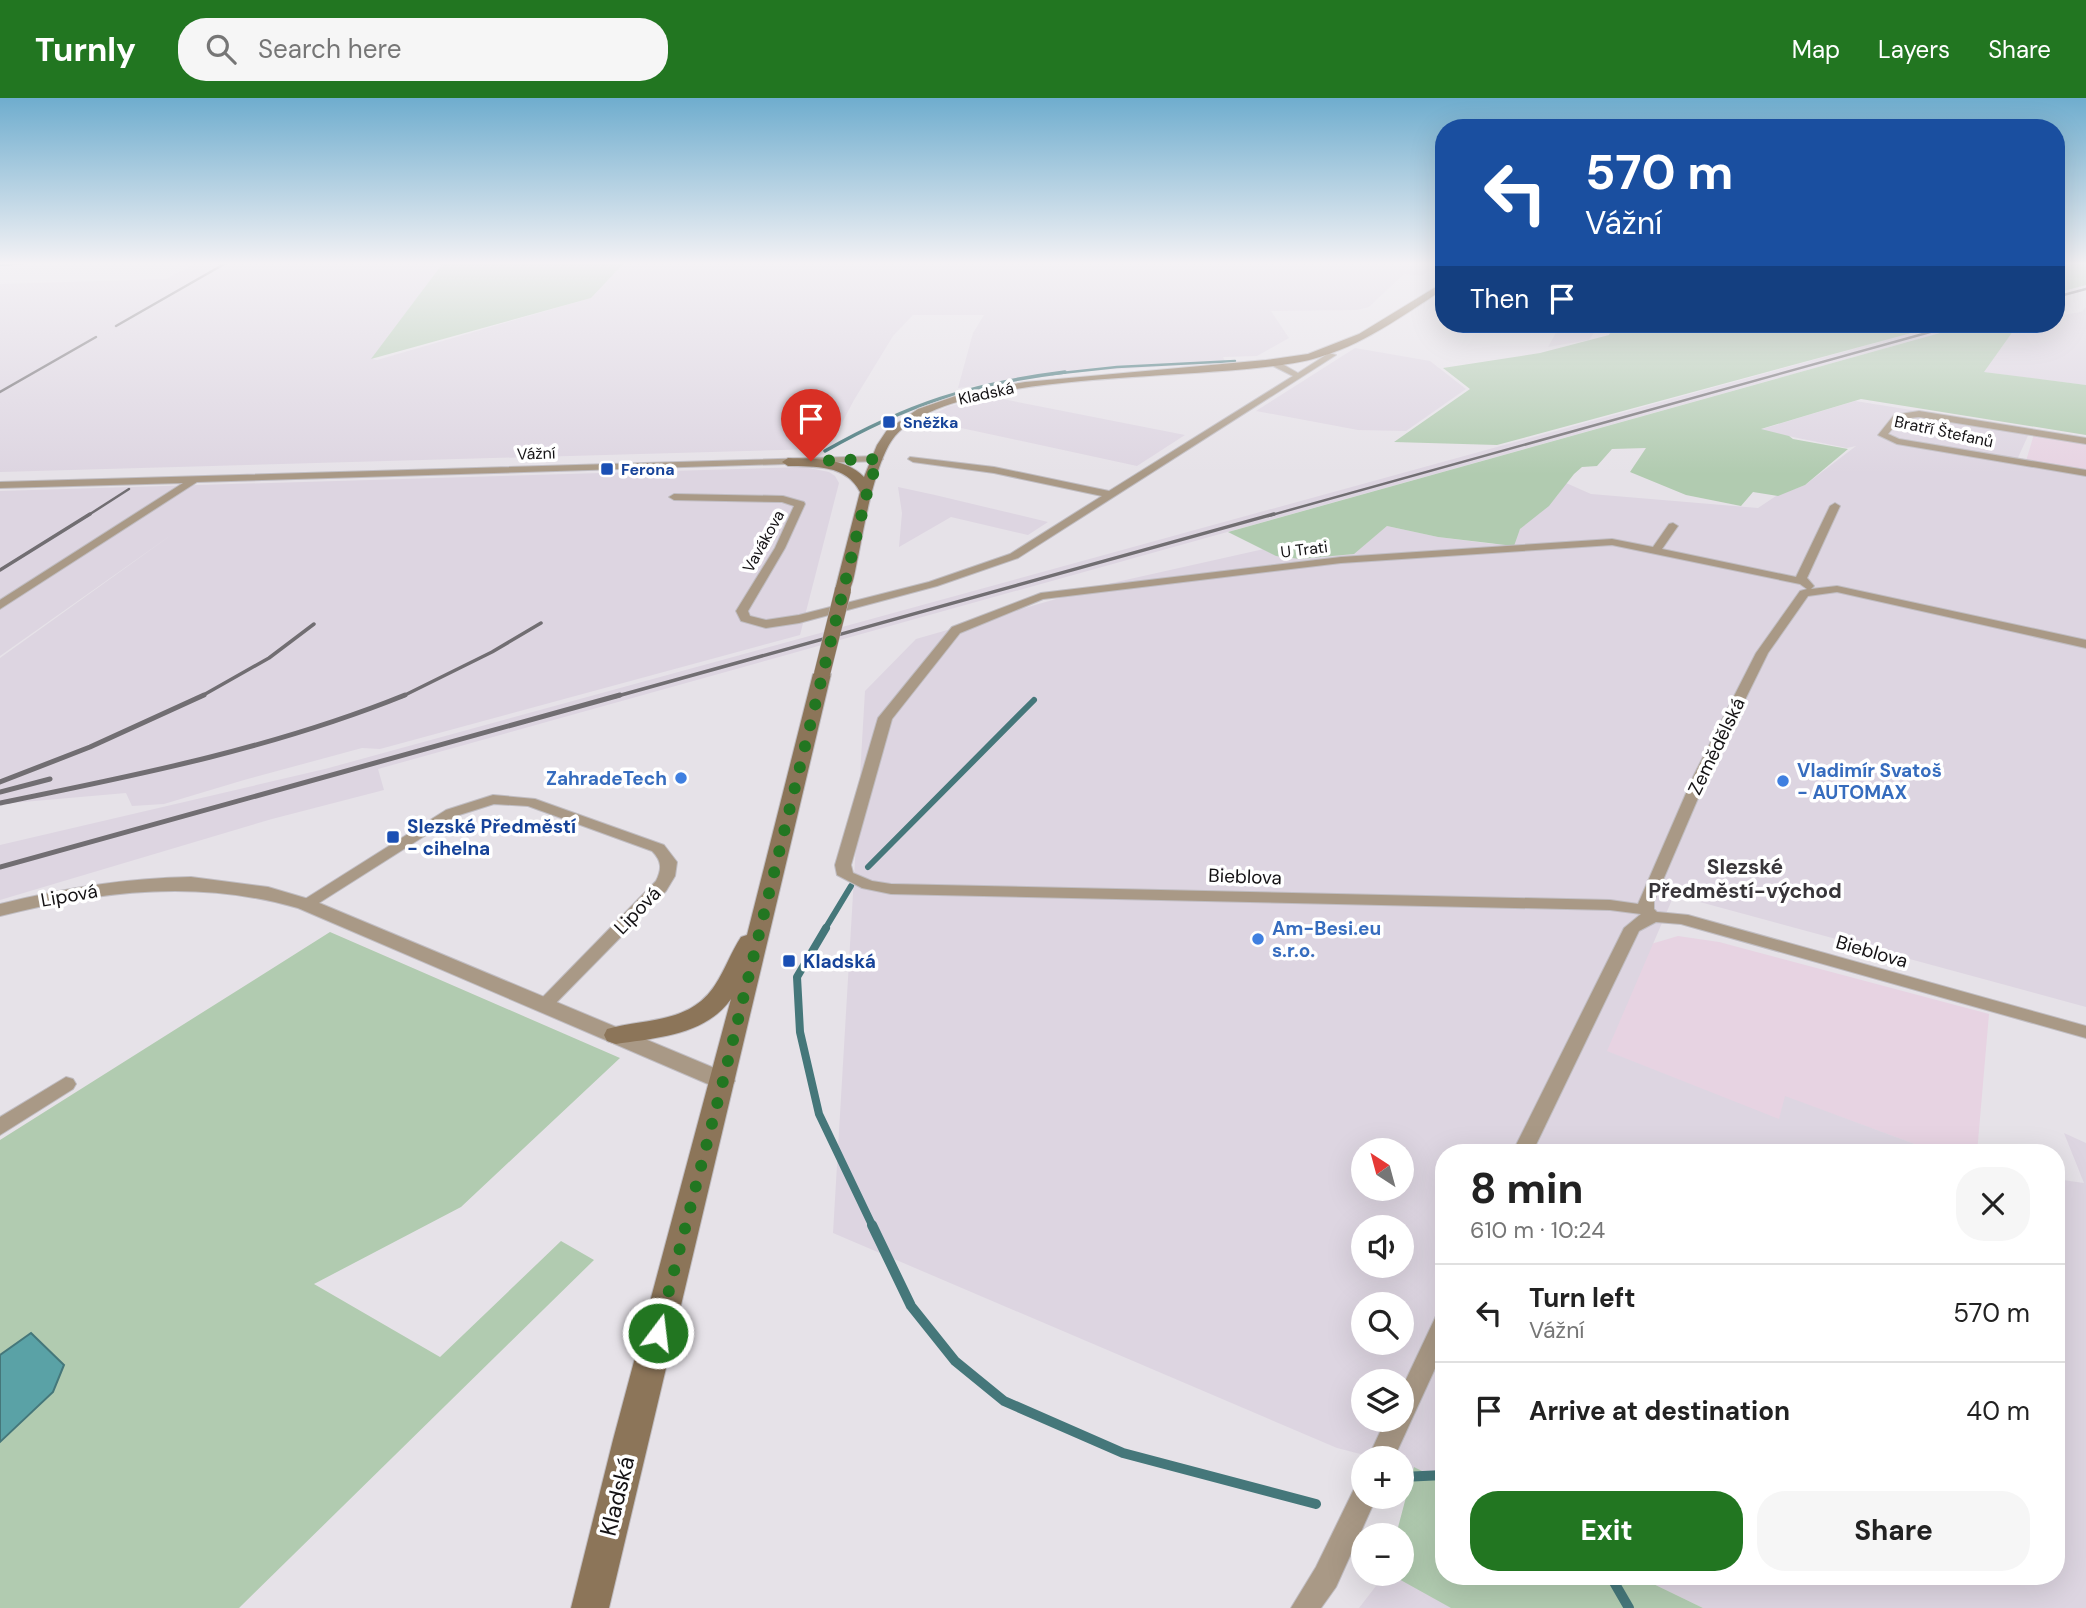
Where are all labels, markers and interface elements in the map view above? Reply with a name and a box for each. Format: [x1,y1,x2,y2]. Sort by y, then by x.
search box [178,18,668,81]
text: Turnly [35,28,136,71]
icon: search [202,30,240,68]
text: Search here [258,32,401,66]
text: Map [1792,34,1840,65]
text: Layers [1878,34,1950,65]
text: Share [1988,34,2051,65]
text: 570 m [1585,140,1733,204]
icon: left [1470,147,1561,238]
text: Vážní [1585,202,1662,244]
icon: arrive [1543,280,1581,318]
text: Then [1470,282,1529,316]
street label: Kladská [956,377,1016,410]
pin [781,389,841,461]
icon: arrive [792,400,830,438]
street label: Bratří Štefanů [1892,411,1995,452]
place label: Sněžka [903,412,958,433]
marker: Sněžka [881,414,897,430]
street label: Vážní [516,442,556,465]
place label: Ferona [621,459,675,480]
marker: Ferona [599,461,615,477]
street label: Vavákova [738,506,789,576]
street label: U Trati [1279,536,1329,563]
street label: Zemědělská [1682,694,1751,799]
place label: Vladimír Svatoš - AUTOMAX [1797,758,1942,805]
place label: ZahradeTech [546,766,667,791]
marker: ZahradeTech [673,770,689,786]
marker: Vladimír Svatoš - AUTOMAX [1775,773,1791,789]
place label: Slezské Předměstí - cihelna [407,814,576,861]
marker: Slezské Předměstí - cihelna [385,829,401,845]
district label: Slezské Předměstí-východ [1648,853,1842,905]
street label: Bieblova [1208,863,1282,890]
street label: Lipová [39,878,99,913]
street label: Lipová [609,881,666,940]
place label: Am-Besi.eu s.r.o. [1272,916,1381,963]
street label: Bieblova [1833,929,1911,974]
marker: Am-Besi.eu s.r.o. [1250,931,1266,947]
place label: Kladská [803,949,876,974]
marker: Kladská [781,953,797,969]
north arrow [1351,1138,1414,1200]
map controls [1351,1138,1414,1586]
text: 8 min [1470,1161,1583,1216]
button: close [1956,1167,2030,1241]
button: sound [1351,1215,1414,1278]
text: 610 m · 10:24 [1470,1215,1605,1245]
text: Turn left [1529,1281,1636,1315]
button: search [1351,1292,1414,1355]
icon: left [1470,1294,1508,1332]
position arrow [621,1296,695,1370]
text: 570 m [1953,1296,2030,1330]
text: Vážní [1529,1315,1584,1345]
button: layers [1351,1369,1414,1432]
icon: arrive [1470,1392,1508,1430]
text: Arrive at destination [1529,1394,1790,1428]
text: 40 m [1966,1394,2030,1428]
button: + [1351,1446,1414,1509]
street label: Kladská [593,1453,641,1539]
button: Exit [1470,1491,1743,1571]
button: Share [1757,1491,2030,1571]
button: − [1351,1523,1414,1586]

